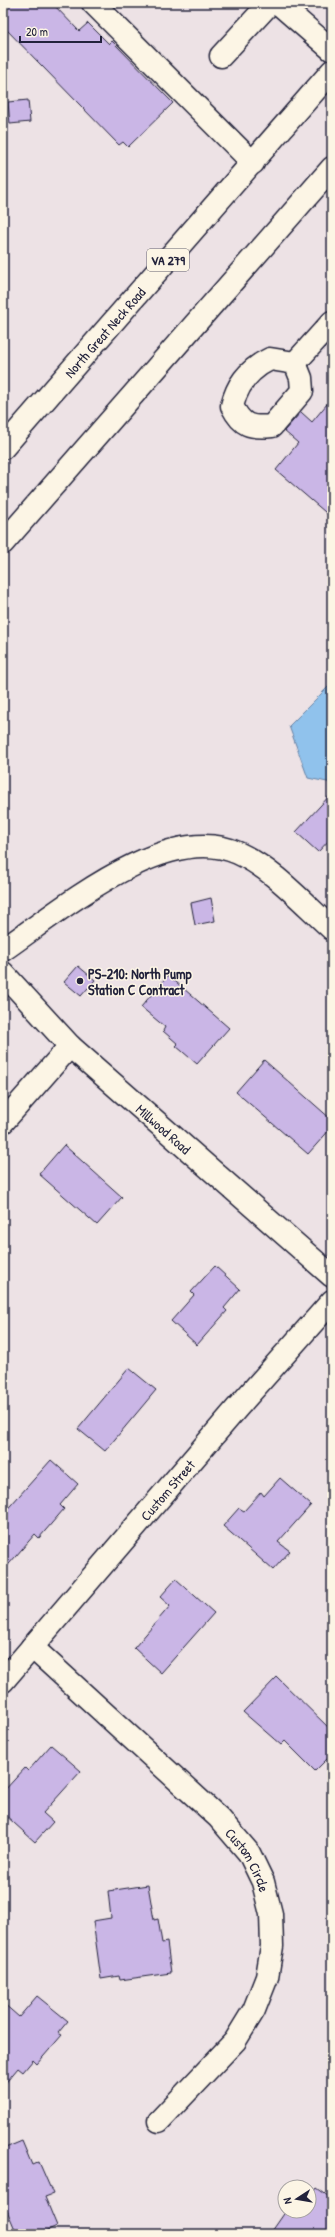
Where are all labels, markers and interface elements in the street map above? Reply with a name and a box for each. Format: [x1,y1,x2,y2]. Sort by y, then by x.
scale bar [20,18,101,44]
text: 20 m [26,23,48,40]
road number: VA 279 [147,249,189,271]
street label: North Great Neck Road [60,282,149,381]
place label: PS-210: North Pump Station C Contract [88,964,192,999]
marker: PS-210: North Pump Station C Contract [75,976,85,986]
street label: Millwood Road [132,1099,196,1158]
street label: Custom Street [136,1455,199,1524]
street label: Custom Circle [222,1823,275,1894]
north arrow [277,2179,317,2219]
text: N [280,2197,295,2205]

